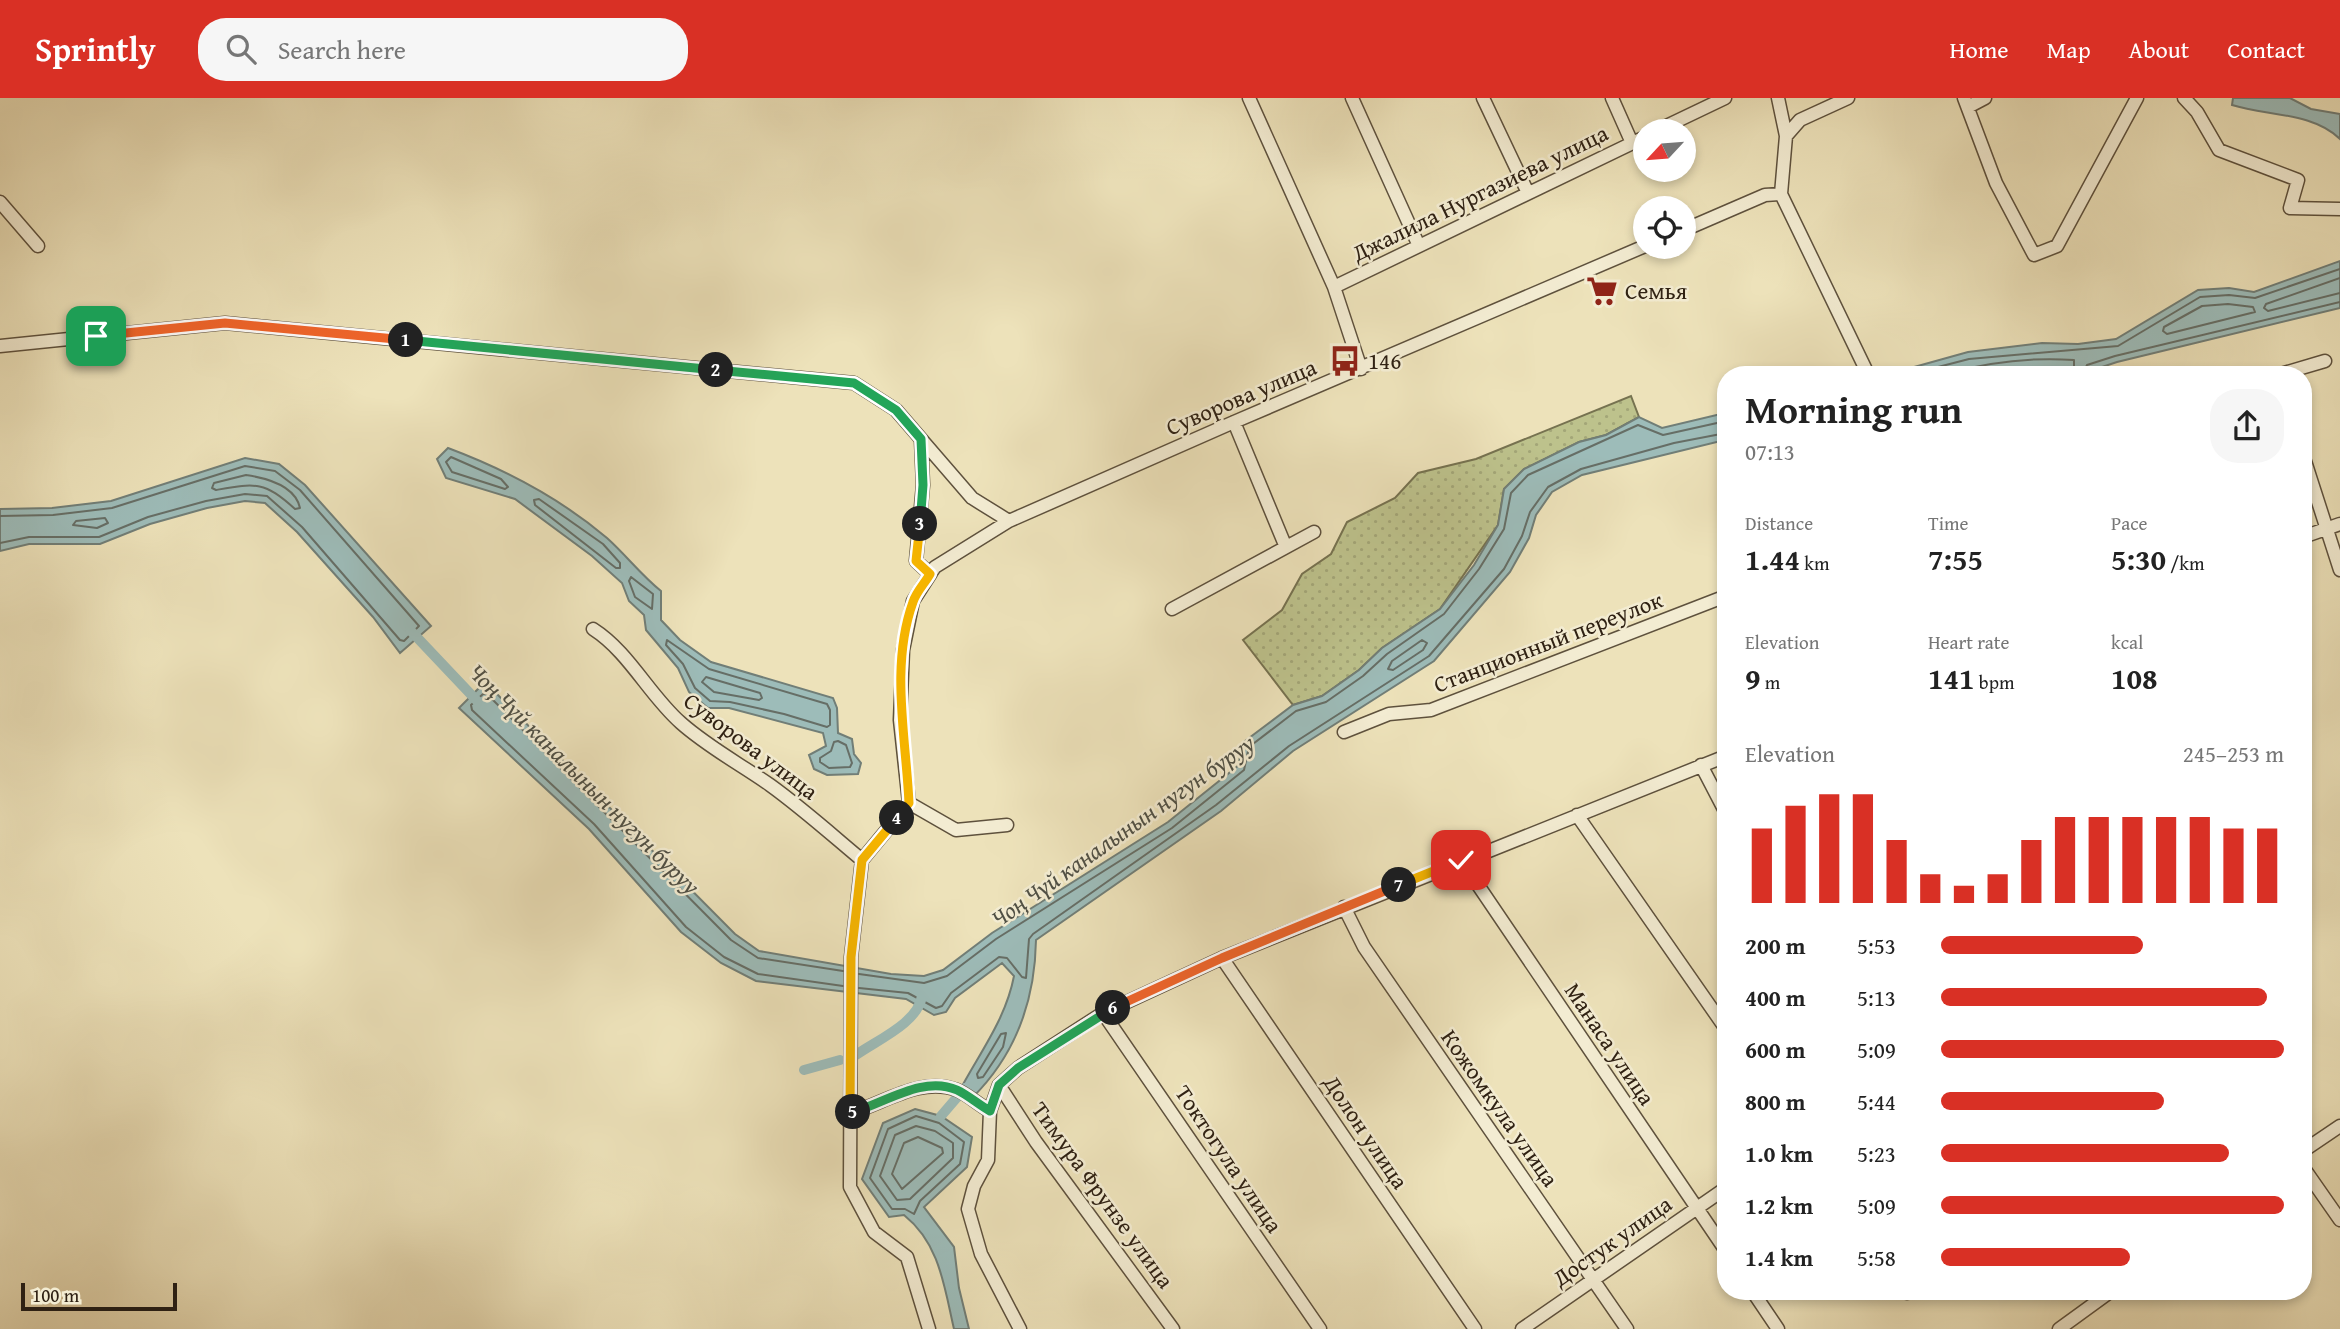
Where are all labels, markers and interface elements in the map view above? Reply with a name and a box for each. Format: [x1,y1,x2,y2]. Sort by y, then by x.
search box [198,18,688,81]
text: Sprintly [35,25,156,73]
icon: search [222,30,260,68]
text: Search here [278,30,406,69]
text: Home [1950,32,2009,67]
text: Map [2047,32,2091,67]
text: About [2129,32,2189,67]
text: Contact [2227,32,2305,67]
street label: Джалила Нургазиева улица [1345,116,1613,269]
north arrow [1633,119,1696,182]
map controls [1633,119,1696,259]
button: locate [1633,196,1696,259]
supermarket icon: Семья [1585,274,1619,308]
place label: Семья [1625,274,1688,307]
pin [66,306,126,366]
icon: arrive [77,317,115,355]
pin: 1 [388,322,424,358]
text: 1 [401,325,410,353]
bus stop icon: 146 [1328,344,1362,378]
place label: 146 [1368,344,1401,377]
street label: Суворова улица [1160,350,1321,443]
pin: 2 [698,352,734,388]
text: 2 [711,355,720,383]
text: Morning run [1745,381,1962,437]
button: share [2210,389,2284,463]
text: 07:13 [1745,435,1795,468]
pin: 3 [902,506,937,542]
text: 3 [915,509,924,537]
text: Distance [1745,509,1813,537]
text: Time [1928,509,1968,537]
text: Pace [2111,509,2148,537]
text: 1.44 [1745,537,1800,581]
text: 7:55 [1928,537,1983,581]
text: 5:30 [2111,537,2166,581]
text: km [1800,549,1829,577]
text: /km [2166,549,2204,577]
street label: Станционный переулок [1428,583,1667,700]
text: Elevation [1745,628,1819,656]
text: Heart rate [1928,628,2009,656]
text: kcal [2111,628,2143,656]
water label: Чоң Чүй каналынын нугун буруу [461,655,708,902]
text: 9 [1745,656,1761,700]
text: 141 [1928,656,1975,700]
text: 108 [2111,656,2158,700]
text: m [1761,668,1780,696]
text: bpm [1975,668,2014,696]
street label: Суворова улица [677,684,825,807]
water label: Чоң Чүй каналынын нугун буруу [984,726,1262,935]
text: Elevation [1745,737,1835,770]
text: 245–253 m [2183,737,2284,770]
pin: 4 [880,800,914,836]
text: 4 [892,803,901,831]
pin [1431,830,1491,890]
icon: check [1442,841,1480,879]
pin: 7 [1382,868,1416,902]
text: 7 [1394,870,1403,898]
text: 200 m [1745,929,1806,962]
text: 5:53 [1857,929,1896,962]
street label: Манаса улица [1557,976,1664,1112]
text: 400 m [1745,981,1806,1014]
text: 5:13 [1857,981,1896,1014]
pin: 6 [1096,990,1130,1026]
text: 6 [1108,993,1117,1021]
street label: Кожомкула улица [1434,1022,1567,1193]
text: 600 m [1745,1033,1806,1066]
text: 5:09 [1857,1033,1896,1066]
street label: Долон улица [1315,1067,1417,1195]
street label: Токтогула улица [1168,1078,1291,1239]
text: 800 m [1745,1085,1806,1118]
text: 5:44 [1857,1085,1896,1118]
pin: 5 [836,1094,870,1130]
street label: Тимура Фрунзе улица [1024,1095,1182,1295]
text: 5 [848,1097,857,1125]
text: 1.0 km [1745,1137,1813,1170]
text: 5:23 [1857,1137,1896,1170]
street label: Достук улица [1545,1187,1678,1294]
text: 1.2 km [1745,1189,1813,1222]
text: 5:09 [1857,1189,1896,1222]
text: 1.4 km [1745,1241,1813,1274]
text: 5:58 [1857,1241,1896,1274]
scale bar [21,1280,177,1312]
text: 100 m [32,1281,79,1309]

